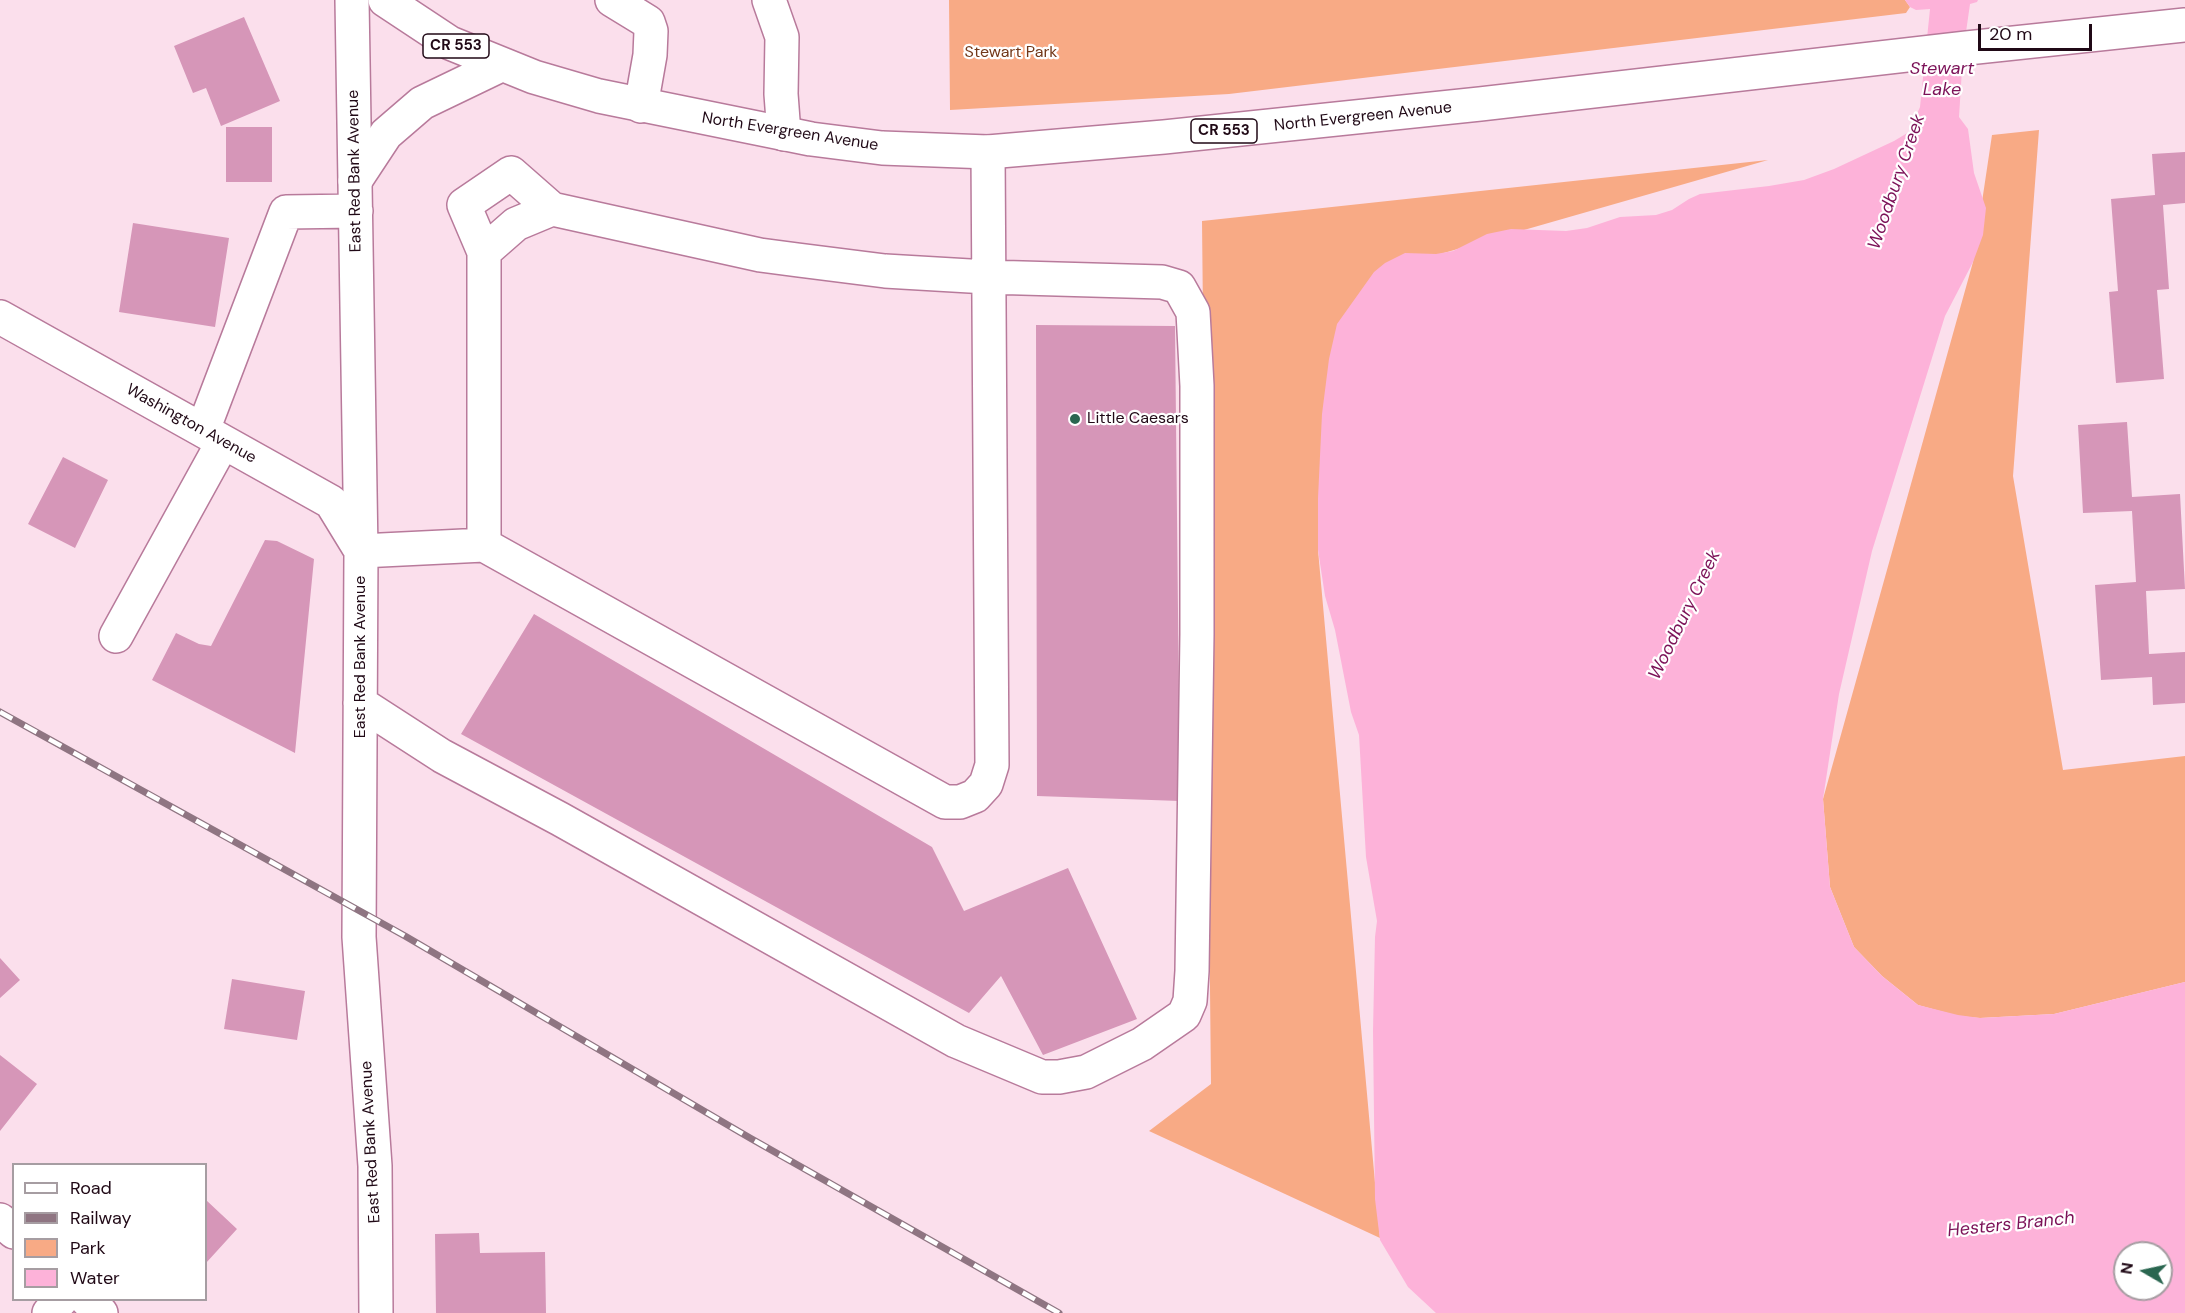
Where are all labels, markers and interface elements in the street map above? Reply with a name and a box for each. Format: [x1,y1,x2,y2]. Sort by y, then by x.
scale bar [1981,12,2095,50]
text: 20 m [1989,22,2032,46]
road number: CR 553 [423,34,489,58]
park label: Stewart Park [965,43,1057,63]
water label: Stewart Lake [1910,58,1974,100]
street label: East Red Bank Avenue [344,90,366,252]
street label: North Evergreen Avenue [1273,98,1453,136]
street label: North Evergreen Avenue [700,109,880,155]
water label: Woodbury Creek [1864,112,1930,252]
road number: CR 553 [1191,119,1257,143]
street label: Washington Avenue [123,380,259,468]
place label: Little Caesars [1087,409,1189,429]
marker: Little Caesars [1068,412,1082,426]
water label: Woodbury Creek [1644,547,1726,683]
street label: East Red Bank Avenue [351,576,371,738]
street label: East Red Bank Avenue [357,1060,385,1224]
legend [12,1163,207,1301]
text: Road [70,1176,112,1200]
text: Railway [70,1206,132,1230]
water label: Hesters Branch [1946,1208,2076,1242]
text: Park [70,1236,106,1260]
north arrow [2113,1241,2173,1301]
text: N [2115,1261,2138,1276]
text: Water [70,1266,120,1290]

